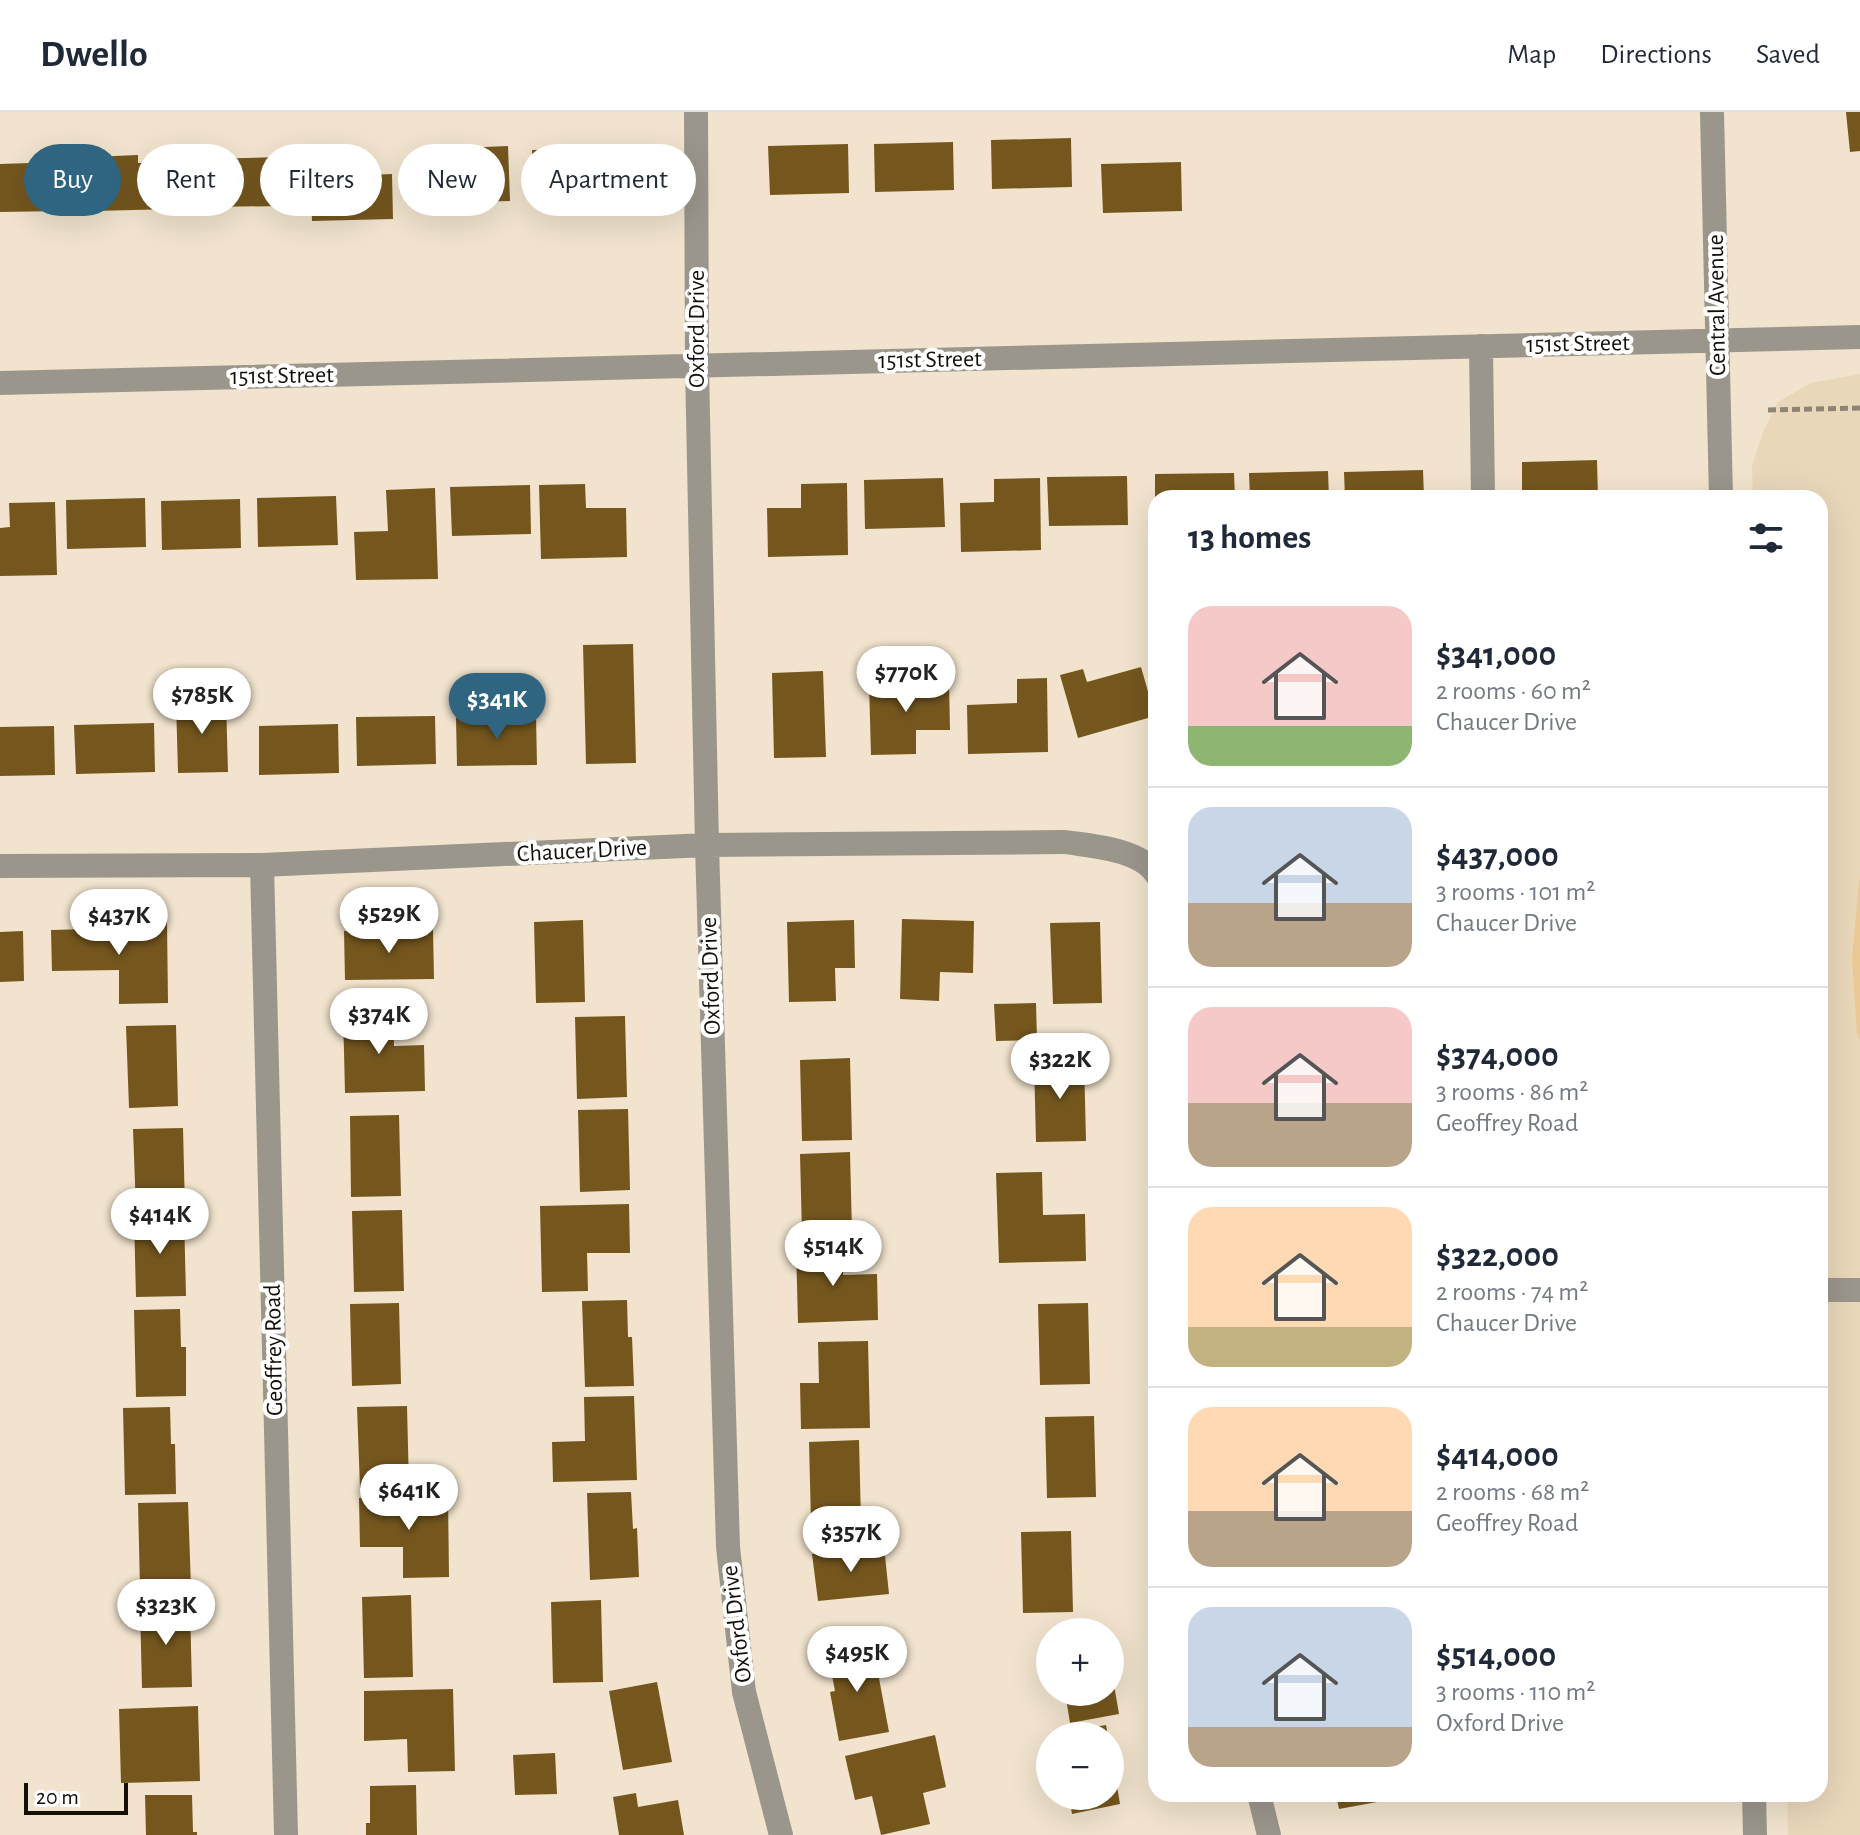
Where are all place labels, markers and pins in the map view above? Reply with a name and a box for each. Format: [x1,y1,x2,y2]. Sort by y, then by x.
pin: $770K [850,646,962,714]
pin: $785K [146,668,258,736]
pin: $341K [441,673,553,741]
pin: $529K [333,887,445,955]
pin: $437K [63,889,175,957]
pin: $374K [323,988,435,1056]
pin: $322K [1004,1033,1116,1101]
pin: $414K [104,1188,216,1256]
pin: $514K [777,1220,889,1288]
pin: $641K [353,1464,465,1532]
pin: $357K [795,1506,907,1574]
pin: $323K [110,1579,222,1647]
pin: $495K [801,1626,913,1694]

